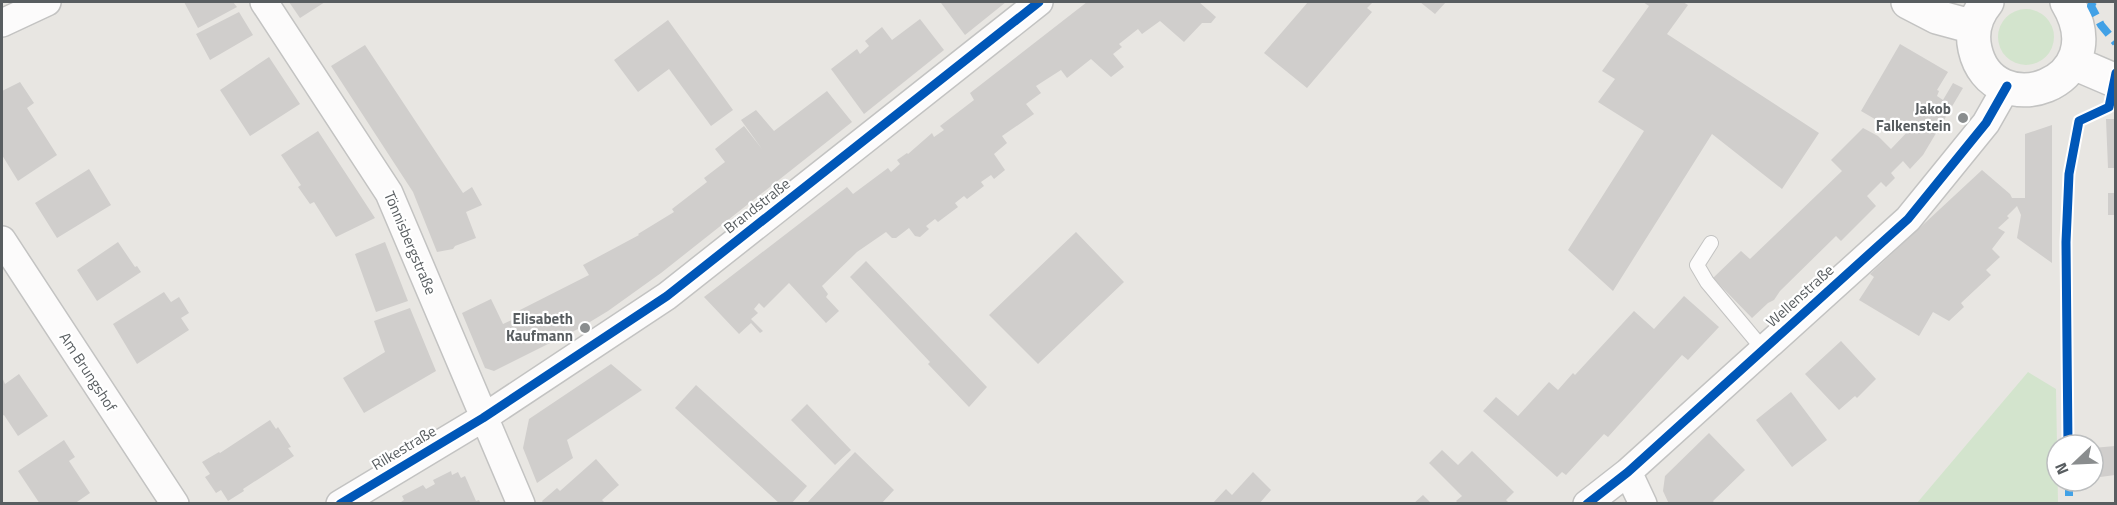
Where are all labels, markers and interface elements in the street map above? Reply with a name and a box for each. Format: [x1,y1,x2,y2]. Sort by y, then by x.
place label: Jakob Falkenstein [1876,97,1951,137]
marker: Jakob Falkenstein [1956,111,1970,125]
street label: Brandstraße [718,172,795,239]
street label: Tönnisbergstraße [378,188,443,298]
street label: Wellenstraße [1761,259,1839,332]
place label: Elisabeth Kaufmann [506,307,573,347]
marker: Elisabeth Kaufmann [578,321,592,335]
street label: Am Brungshof [54,327,123,416]
street label: Rilkestraße [367,419,440,476]
north arrow [2045,433,2105,493]
text: N [2048,459,2074,479]

